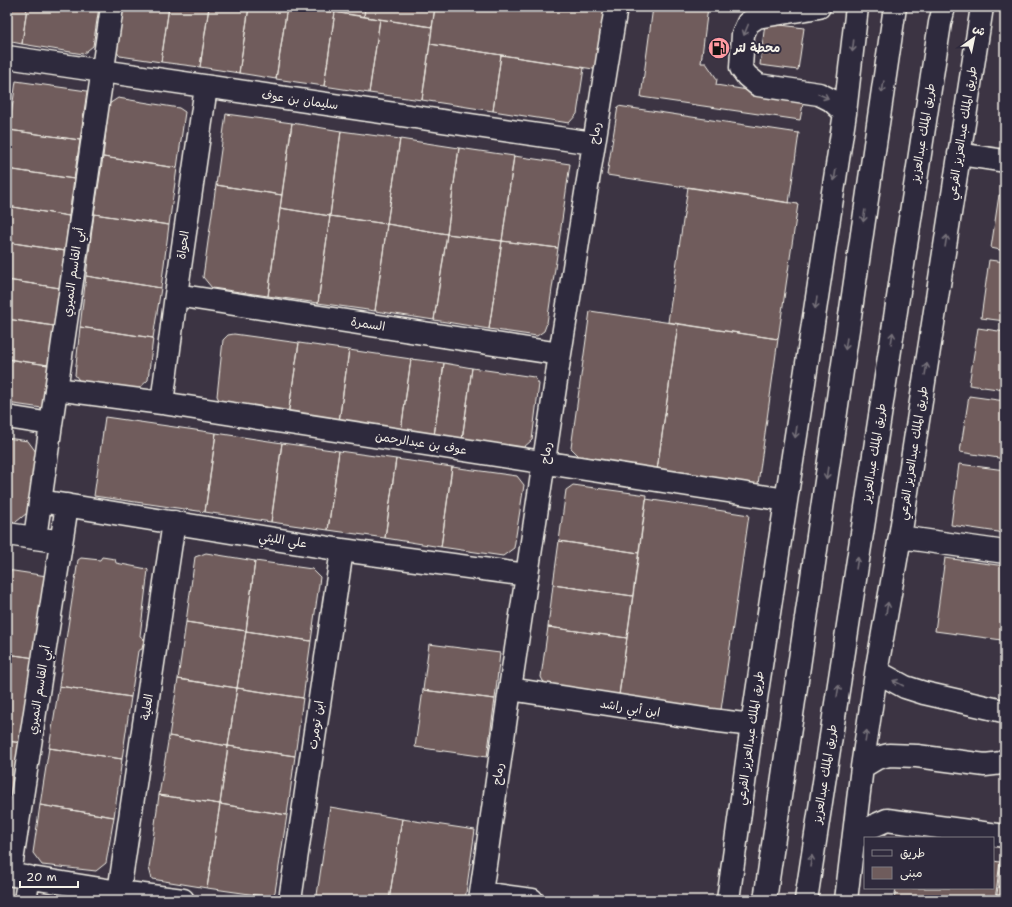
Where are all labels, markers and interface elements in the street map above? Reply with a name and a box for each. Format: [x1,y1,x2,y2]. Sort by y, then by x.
north arrow [954,18,994,58]
text: ش [970,20,988,40]
one-way arrow [741,23,749,35]
fuel station icon: محطة لتر [706,35,732,61]
one-way arrow [849,39,857,52]
place label: محطة لتر [733,40,780,56]
street label: طريق الملك عبدالعزيز الفرعي [944,65,983,202]
one-way arrow [879,80,887,93]
street label: طريق الملك عبدالعزيز [907,82,939,185]
street label: سليمان بن عوف [261,87,339,113]
one-way arrow [817,93,829,101]
street label: رماح [585,121,606,145]
one-way arrow [831,168,839,181]
one-way arrow [860,209,868,222]
street label: أبي القاسم النميري [59,226,90,318]
street label: الحواة [173,230,193,260]
one-way arrow [942,234,950,247]
one-way arrow [812,296,820,309]
street label: السمرة [350,313,386,335]
one-way arrow [888,332,896,345]
one-way arrow [842,338,850,351]
one-way arrow [922,363,930,376]
street label: طريق الملك عبدالعزيز الفرعي [895,385,934,522]
street label: طريق الملك عبدالعزيز [858,402,890,505]
one-way arrow [792,425,800,438]
street label: عوف بن عبدالرحمن [374,428,468,458]
street label: رماح [537,441,556,465]
one-way arrow [823,466,831,479]
street label: علي الليثي [257,528,308,555]
one-way arrow [853,557,861,570]
one-way arrow [883,602,891,615]
street label: أبي القاسم النميري [24,644,57,736]
street label: طريق الملك عبدالعزيز الفرعي [733,670,770,807]
one-way arrow [892,678,904,686]
one-way arrow [834,685,842,698]
street label: العلية [137,693,157,721]
street label: ابن أبي راشد [598,695,661,724]
street label: ابن تومرت [305,699,327,751]
street label: طريق الملك عبدالعزيز [809,723,841,826]
one-way arrow [862,730,870,743]
street label: رماح [489,762,508,786]
legend [864,837,994,889]
text: طريق [900,845,925,861]
one-way arrow [808,855,816,868]
scale bar [20,863,78,889]
text: مبنى [900,865,923,881]
text: 20 m [26,869,57,885]

